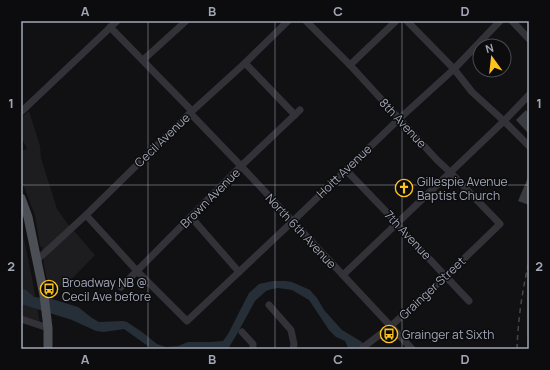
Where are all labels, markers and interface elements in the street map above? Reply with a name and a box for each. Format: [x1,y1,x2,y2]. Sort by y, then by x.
text: A [81,2,90,20]
text: B [208,2,216,20]
text: C [333,2,343,20]
text: D [460,2,470,20]
north arrow [472,38,512,78]
text: N [484,40,495,56]
text: 1 [8,94,14,112]
street label: 8th Avenue [376,94,430,152]
text: 1 [536,94,542,112]
street label: Cecil Avenue [131,109,193,171]
street label: Hoitt Avenue [313,140,375,202]
street label: Brown Avenue [176,164,244,232]
place label: Gillespie Avenue Baptist Church [417,173,508,204]
church icon: Gillespie Avenue Baptist Church [394,178,414,198]
street label: North 6th Avenue [262,190,340,272]
street label: 7th Avenue [381,207,435,263]
street label: Grainger Street [395,253,469,323]
text: 2 [7,257,15,275]
text: 2 [535,257,543,275]
place label: Broadway NB @ Cecil Ave before [62,274,151,305]
bus stop icon: Broadway NB @ Cecil Ave before [39,279,59,299]
bus stop icon: Grainger at Sixth [379,324,399,344]
place label: Grainger at Sixth [402,326,494,343]
text: A [81,350,90,368]
text: B [208,350,216,368]
text: C [333,350,343,368]
text: D [460,350,470,368]

